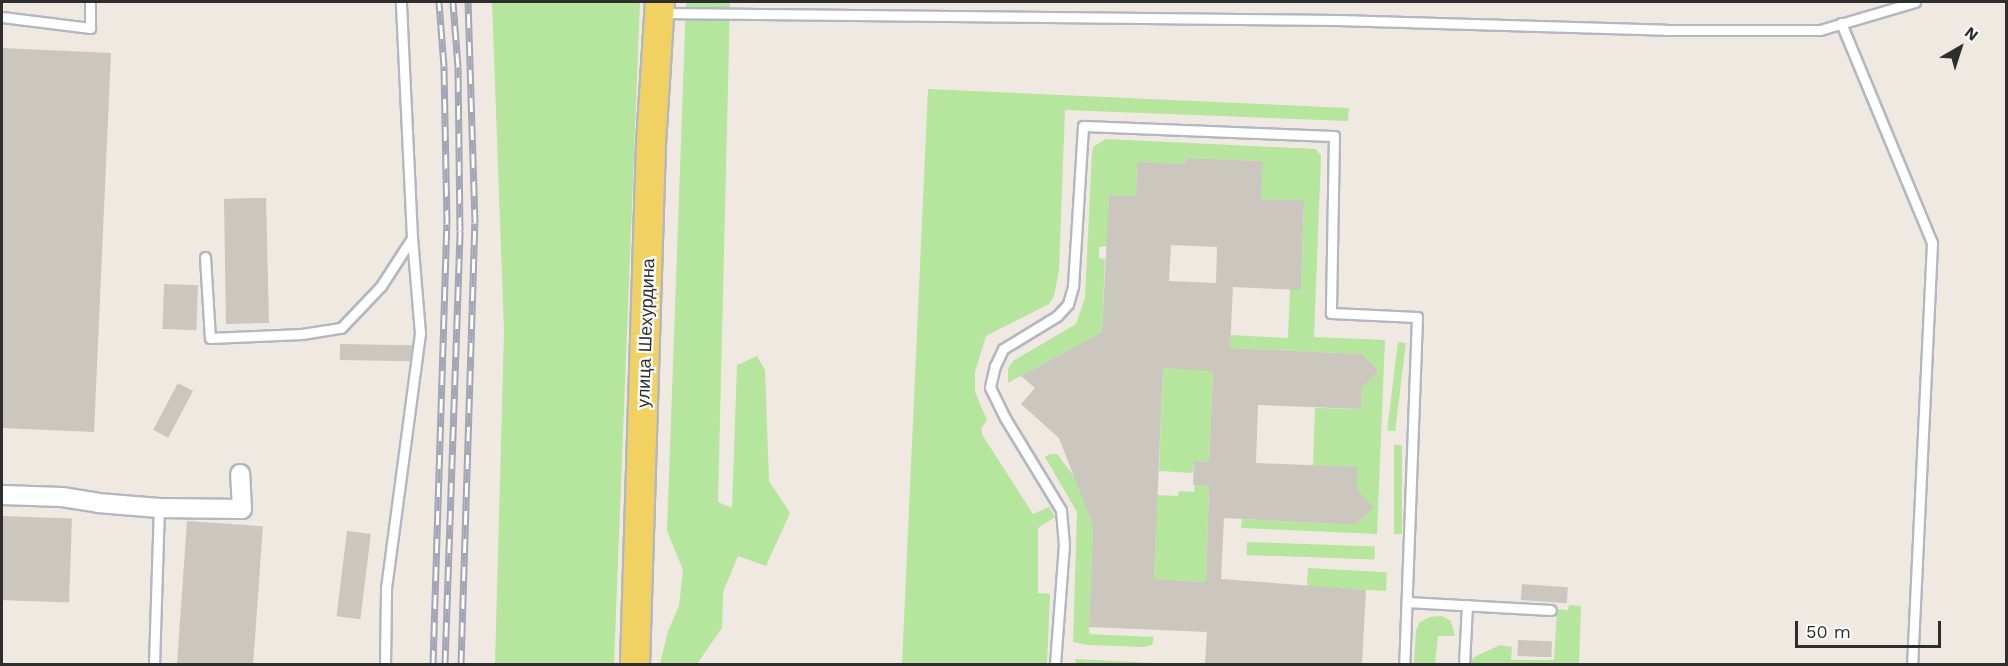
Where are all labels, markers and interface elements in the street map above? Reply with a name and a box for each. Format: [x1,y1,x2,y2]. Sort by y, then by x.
north arrow [1930,18,1990,78]
text: N [1961,23,1982,45]
street label: улица Шехурдина [633,258,659,408]
scale bar [1798,609,1944,647]
text: 50 m [1806,621,1851,642]

